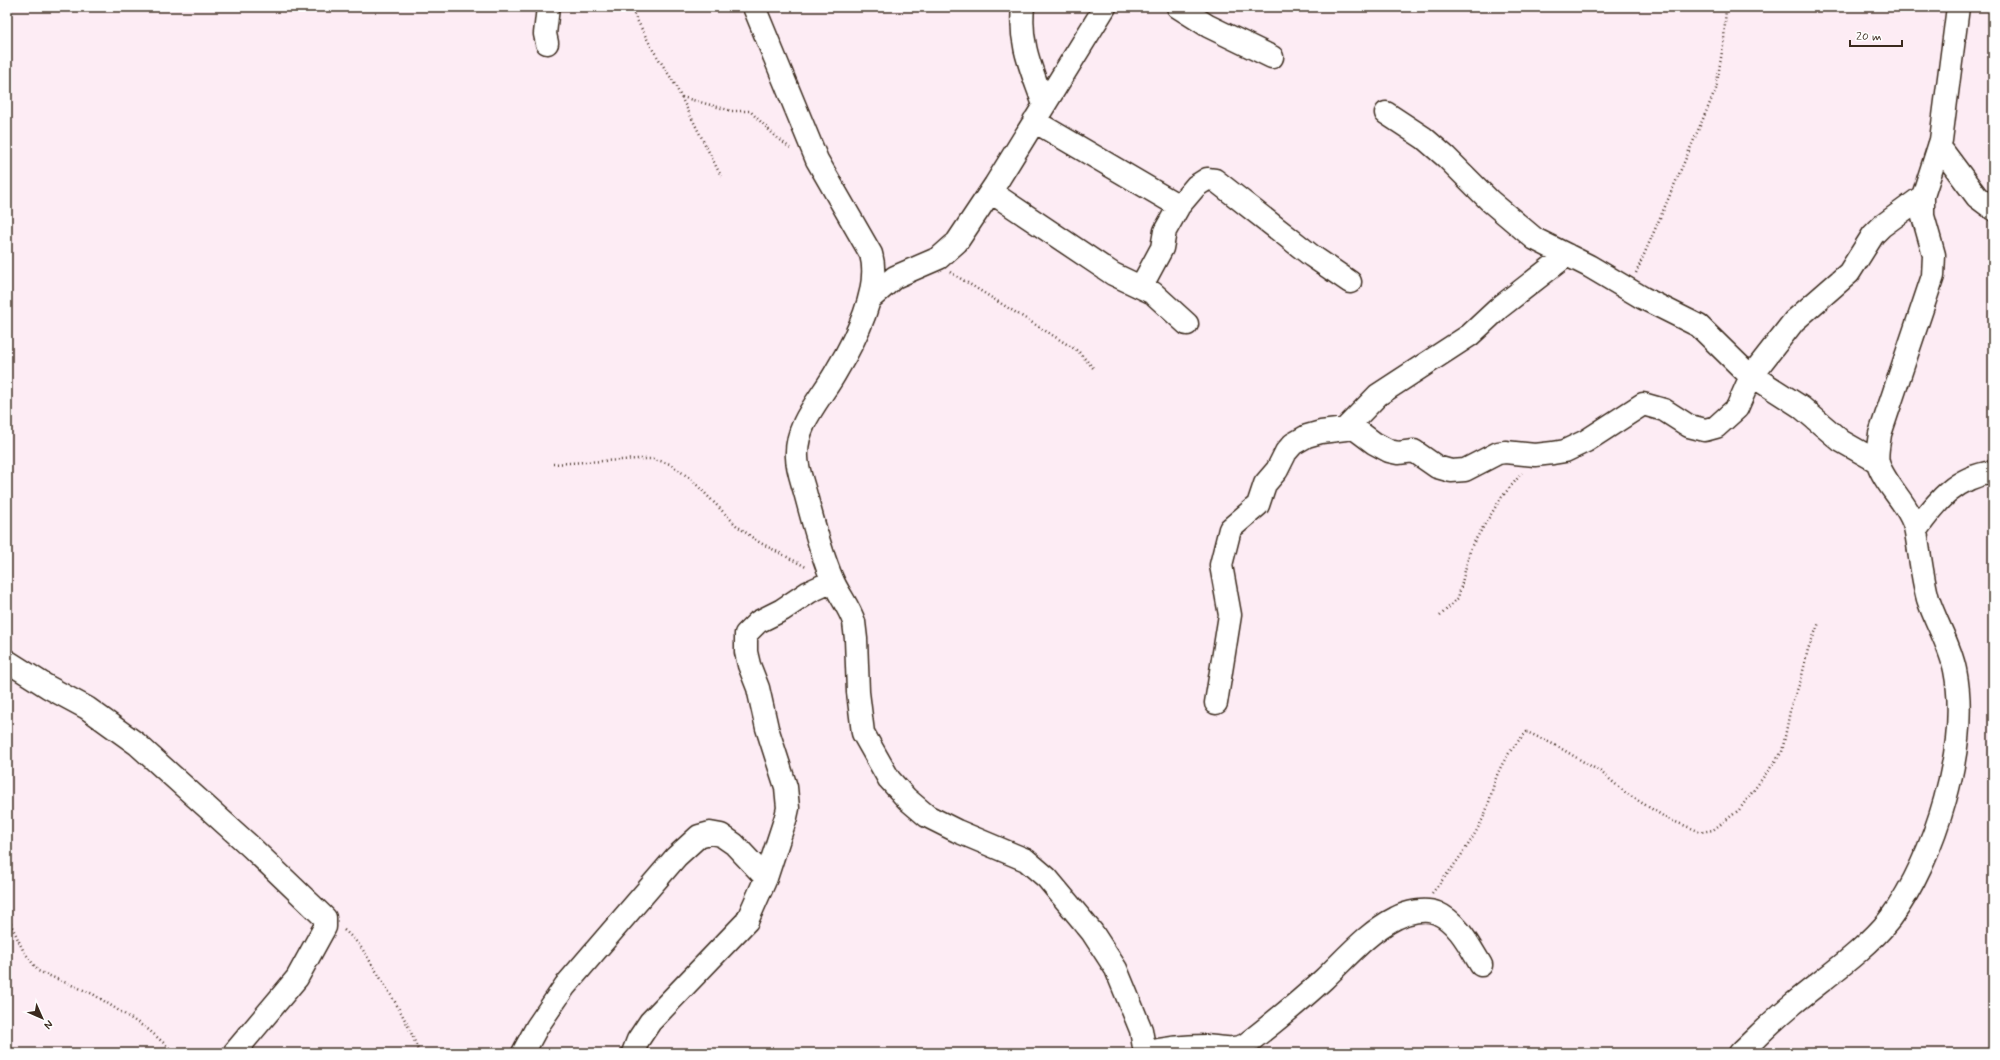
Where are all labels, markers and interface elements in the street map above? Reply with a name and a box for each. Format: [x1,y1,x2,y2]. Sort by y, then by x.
scale bar [1850,22,1902,48]
text: 20 m [1856,29,1882,45]
north arrow [22,998,62,1038]
text: N [41,1017,56,1032]

